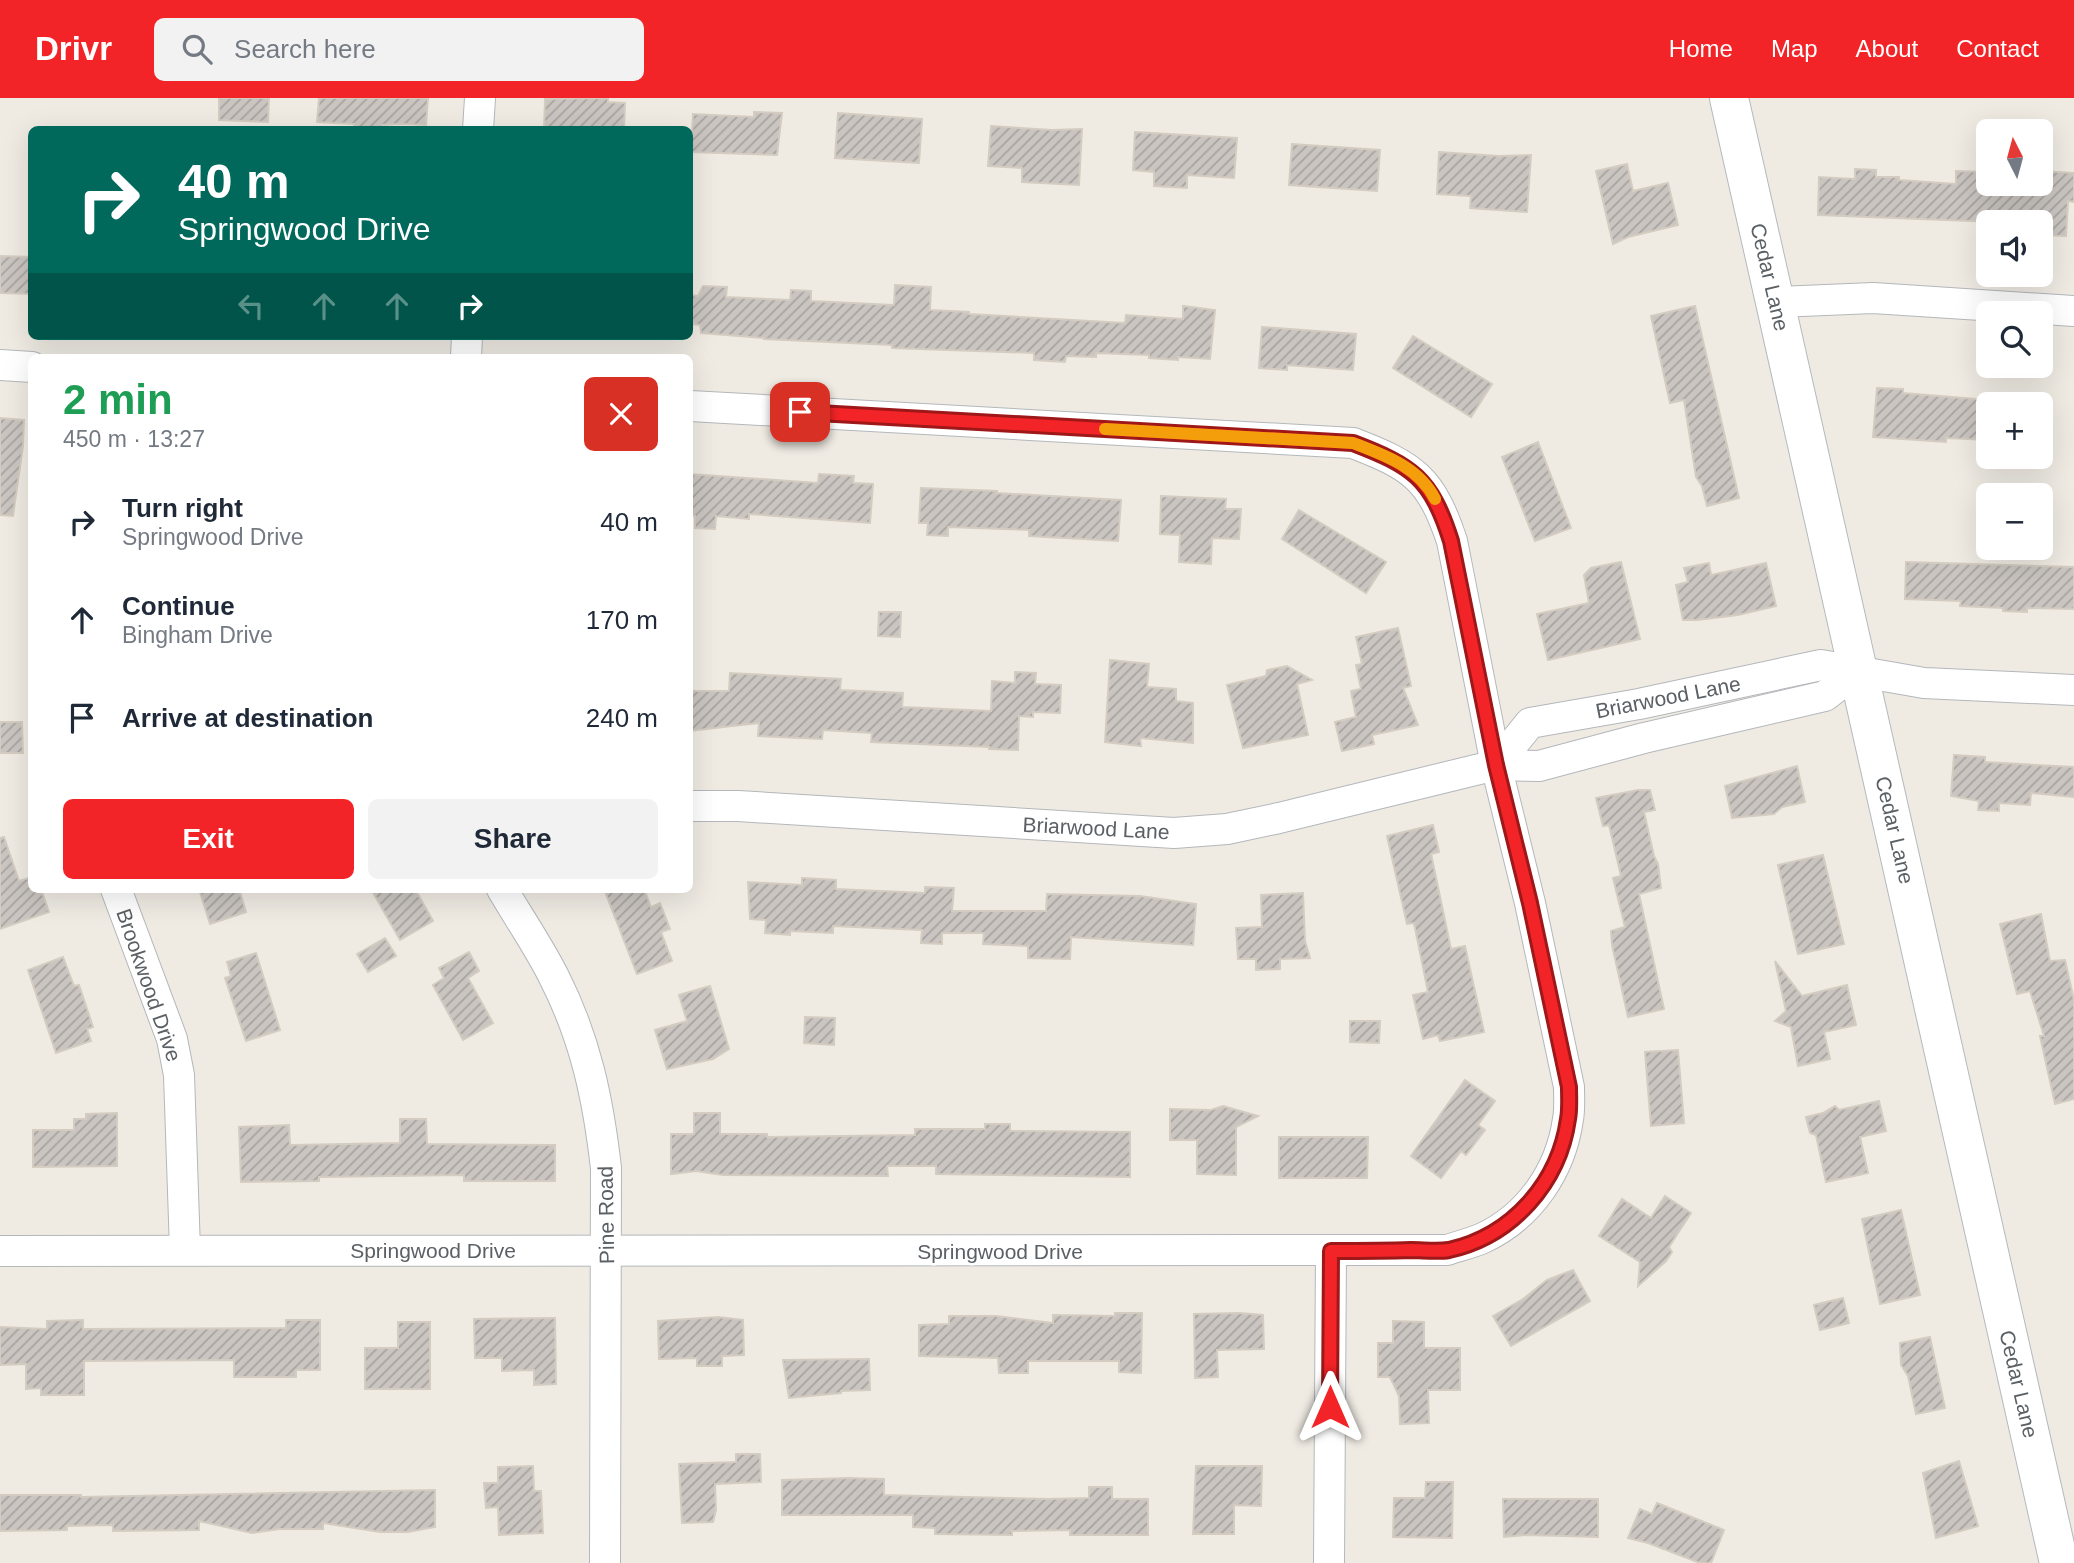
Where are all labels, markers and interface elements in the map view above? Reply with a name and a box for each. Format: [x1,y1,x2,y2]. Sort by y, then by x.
search box [154,18,644,81]
text: Drivr [35,30,112,67]
icon: search [178,30,216,68]
text: Search here [234,34,376,64]
text: Home [1669,35,1733,62]
text: Map [1771,35,1818,62]
text: About [1856,35,1918,62]
text: Contact [1956,35,2039,62]
north arrow [1976,119,2053,196]
map controls [1976,119,2053,560]
icon: right [63,154,154,245]
text: 40 m [178,154,290,208]
button: sound [1976,210,2053,287]
text: Springwood Drive [178,211,431,247]
street label: Cedar Lane [1746,221,1794,333]
icon: left [232,287,270,325]
icon: ahead [305,287,343,325]
icon: ahead [378,287,416,325]
icon: right [451,287,489,325]
button: search [1976,301,2053,378]
text: 2 min [63,376,173,423]
button: close [584,377,658,451]
pin [770,382,830,442]
button: + [1976,392,2053,469]
icon: arrive [781,393,819,431]
text: 450 m · 13:27 [63,426,205,452]
button: − [1976,483,2053,560]
text: Turn right [122,493,243,523]
icon: right [63,503,101,541]
text: 40 m [600,507,658,537]
text: Springwood Drive [122,524,304,550]
text: Continue [122,591,235,621]
icon: ahead [63,601,101,639]
text: 170 m [586,605,658,635]
text: Bingham Drive [122,622,273,648]
street label: Briarwood Lane [1594,672,1742,722]
icon: arrive [63,699,101,737]
text: Arrive at destination [122,703,373,733]
text: 240 m [586,703,658,733]
street label: Cedar Lane [1871,774,1919,886]
button: Exit [63,799,354,879]
button: Share [368,799,658,879]
street label: Briarwood Lane [1022,813,1170,843]
street label: Brookwood Drive [112,906,186,1064]
street label: Pine Road [594,1166,618,1264]
street label: Springwood Drive [350,1239,516,1262]
street label: Springwood Drive [917,1240,1083,1263]
street label: Cedar Lane [1995,1328,2043,1440]
position arrow [1293,1370,1367,1444]

